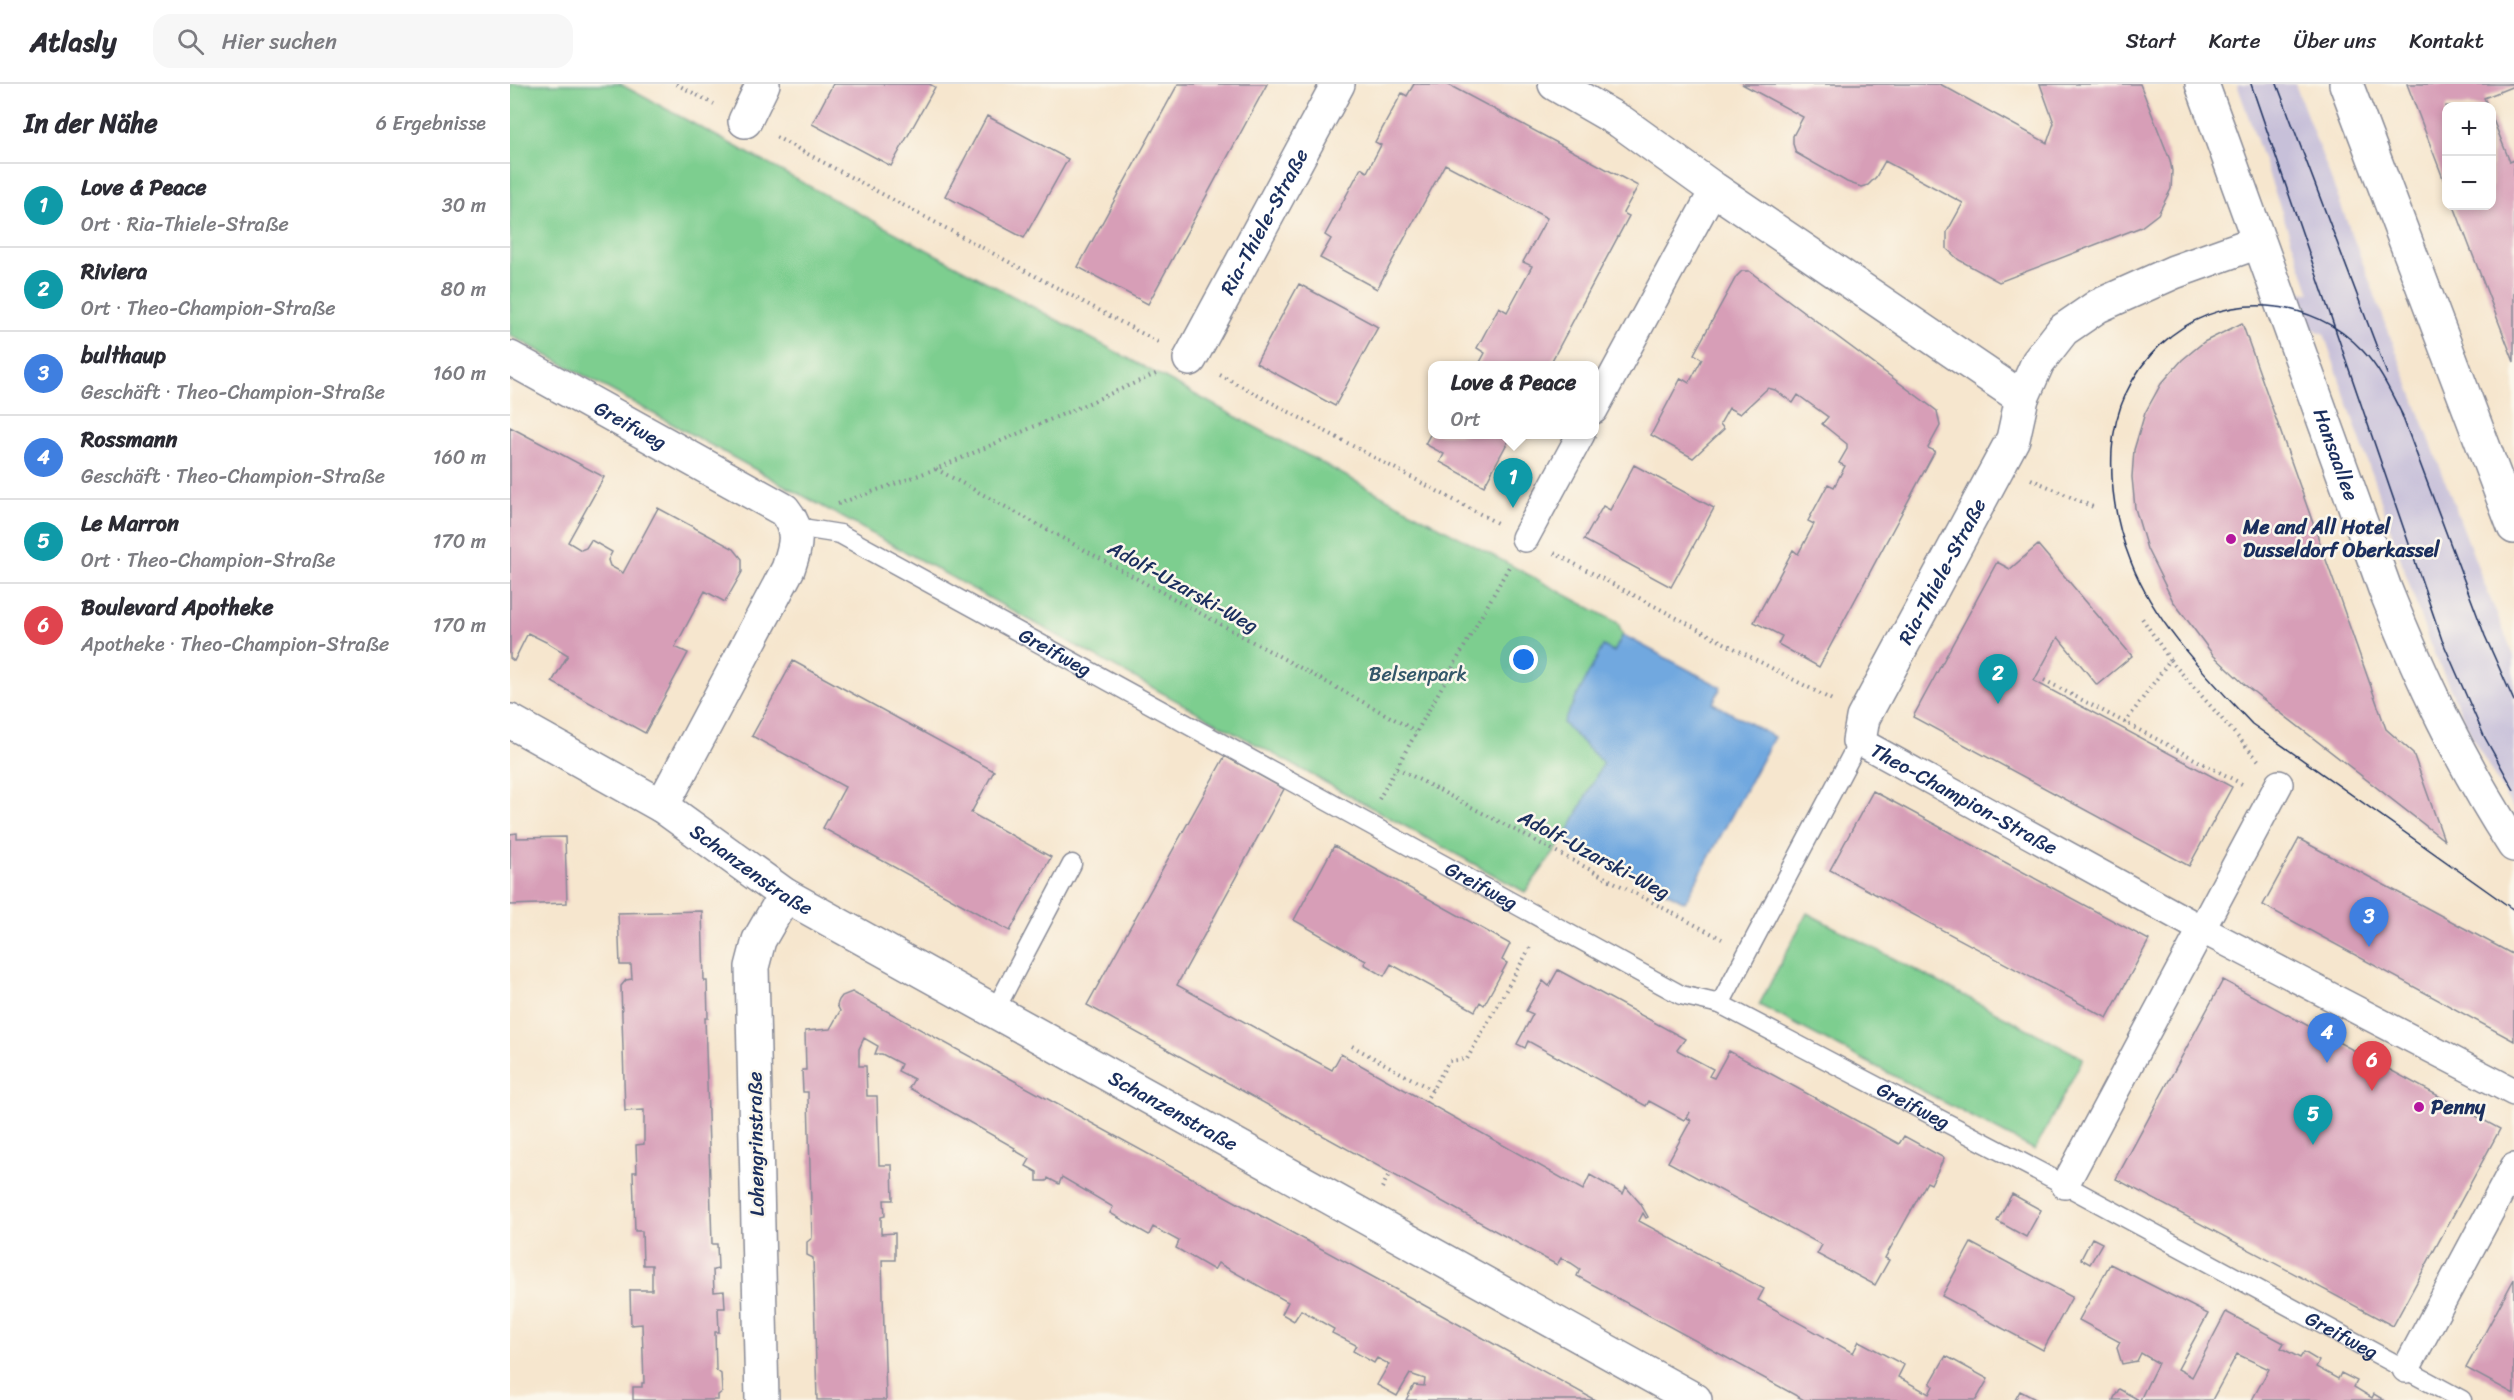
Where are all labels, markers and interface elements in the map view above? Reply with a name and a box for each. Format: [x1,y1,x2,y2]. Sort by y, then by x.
search box [153,14,573,68]
text: Atlasly [30,17,117,66]
text: Hier suchen [222,22,337,61]
text: Start [2126,22,2176,60]
text: Karte [2209,22,2261,60]
text: Über uns [2294,22,2376,60]
text: Kontakt [2409,22,2484,60]
icon: search [174,25,207,58]
text: In der Nähe [24,100,158,146]
map controls [2442,102,2496,210]
button: + [2442,102,2496,156]
text: 6 Ergebnisse [376,106,486,141]
street label: Ria-Thiele-Straße [1210,142,1318,301]
button: − [2442,156,2496,210]
text: Love & Peace [81,168,207,207]
text: 1 [39,188,48,223]
text: 30 m [442,188,486,223]
text: Ort · Ria-Thiele-Straße [81,207,289,242]
text: Riviera [81,252,147,291]
text: 2 [38,272,49,307]
text: 80 m [441,272,486,307]
text: Ort · Theo-Champion-Straße [81,291,336,326]
text: bulthaup [81,336,166,375]
text: 3 [38,356,49,391]
text: 160 m [433,356,486,391]
popup [1428,361,1599,439]
text: Love & Peace [1451,363,1576,402]
text: Geschäft · Theo-Champion-Straße [81,375,385,410]
street label: Greifweg [588,391,674,459]
text: Ort [1451,402,1481,437]
street label: Hansaallee [2303,403,2369,506]
text: Rossmann [81,420,177,459]
text: 4 [37,440,50,475]
text: 160 m [433,440,486,475]
pin: 1 [1494,458,1532,508]
text: Geschäft · Theo-Champion-Straße [81,459,385,494]
street label: Ria-Thiele-Straße [1888,492,1996,651]
text: Le Marron [81,504,179,543]
place label: Me and All Hotel Dusseldorf Oberkassel [2242,510,2441,568]
text: 5 [37,524,50,559]
text: 170 m [433,524,486,559]
street label: Adolf-Uzarski-Weg [1100,531,1265,643]
marker: Me and All Hotel Dusseldorf Oberkassel [2224,532,2238,546]
text: Ort · Theo-Champion-Straße [81,543,336,578]
text: Boulevard Apotheke [81,588,274,627]
text: 6 [38,608,49,643]
text: 170 m [433,608,486,643]
street label: Greifweg [1012,618,1098,686]
text: Apotheke · Theo-Champion-Straße [81,627,389,662]
your location [1509,645,1538,674]
pin: 2 [1978,654,2018,704]
park label: Belsenpark [1369,657,1467,692]
street label: Theo-Champion-Straße [1864,733,2064,864]
street label: Adolf-Uzarski-Weg [1511,800,1676,910]
street label: Schanzenstraße [682,814,820,925]
street label: Greifweg [1438,851,1524,920]
pin: 3 [2350,898,2388,947]
pin: 4 [2308,1014,2346,1063]
pin: 6 [2352,1042,2392,1091]
street label: Schanzenstraße [1102,1060,1245,1161]
street label: Lohengrinstraße [737,1071,775,1217]
street label: Greifweg [1870,1072,1956,1139]
place label: Penny [2431,1090,2486,1125]
pin: 5 [2294,1096,2332,1145]
marker: Penny [2412,1100,2426,1114]
street label: Greifweg [2299,1301,2385,1369]

